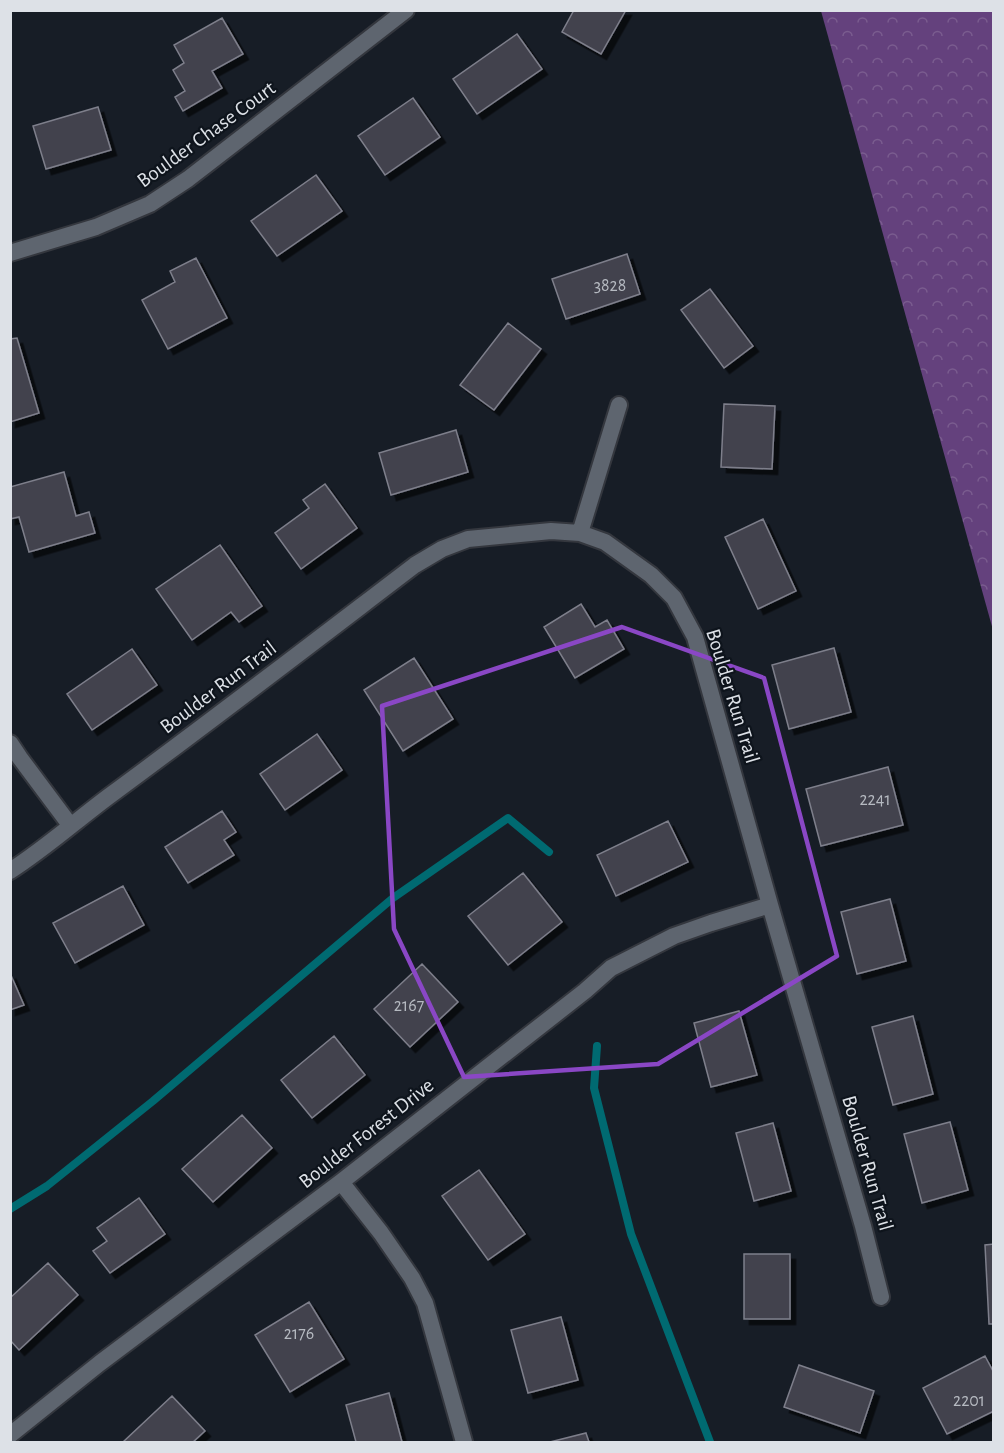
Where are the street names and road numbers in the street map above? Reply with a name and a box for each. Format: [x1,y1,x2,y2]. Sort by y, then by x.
street label: Boulder Chase Court [133,77,280,191]
street label: Boulder Run Trail [702,626,763,766]
street label: Boulder Run Trail [156,637,280,738]
street label: Boulder Forest Drive [295,1074,438,1192]
street label: Boulder Run Trail [838,1093,897,1233]

